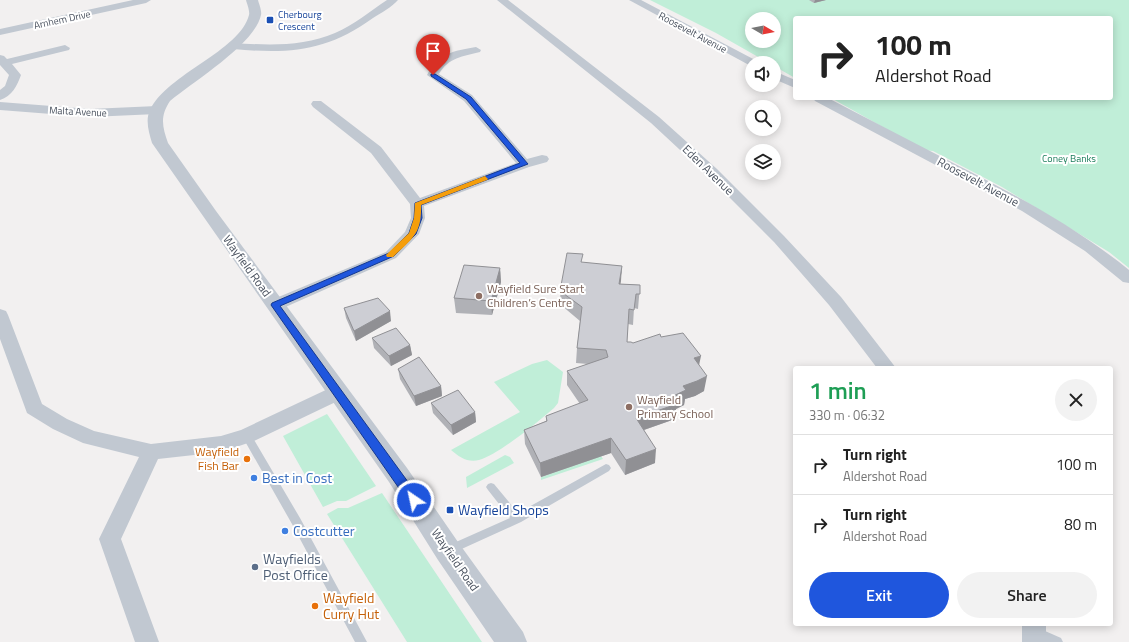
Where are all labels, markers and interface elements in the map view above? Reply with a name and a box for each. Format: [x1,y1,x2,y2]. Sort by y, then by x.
street label: Arnhem Drive [32,6,92,33]
place label: Cherbourg Crescent [278,7,322,34]
street label: Roosevelt Avenue [656,8,730,57]
north arrow [745,12,781,48]
map controls [745,12,781,180]
marker: Cherbourg Crescent [265,15,275,25]
text: 100 m [875,23,952,66]
icon: right [809,32,861,84]
pin [416,34,450,75]
icon: arrive [422,40,444,62]
button: sound [745,56,781,92]
text: Aldershot Road [875,62,991,89]
button: search [745,100,781,136]
street label: Malta Avenue [49,102,107,120]
street label: Eden Avenue [678,140,739,199]
button: layers [745,144,781,180]
park label: Coney Banks [1042,151,1096,166]
street label: Roosevelt Avenue [934,152,1023,211]
street label: Wayfield Road [218,231,276,301]
place label: Wayfield Sure Start Children’s Centre [487,279,585,312]
marker: Wayfield Sure Start Children’s Centre [474,291,484,301]
text: 1 min [809,372,867,408]
button: close [1055,379,1097,421]
place label: Wayfield Primary School [637,390,713,423]
marker: Wayfield Primary School [624,402,634,412]
text: 330 m · 06:32 [809,405,885,425]
place label: Wayfield Fish Bar [195,442,239,475]
text: Turn right [843,443,907,466]
text: 100 m [1056,453,1097,476]
marker: Wayfield Fish Bar [242,454,252,464]
icon: right [809,454,831,476]
text: Aldershot Road [843,466,927,486]
place label: Best in Cost [262,467,332,488]
marker: Best in Cost [249,473,259,483]
position arrow [393,479,435,521]
place label: Wayfield Shops [458,499,549,520]
text: Turn right [843,503,907,526]
marker: Wayfield Shops [445,505,455,515]
text: 80 m [1064,513,1097,536]
icon: right [809,514,831,536]
place label: Costcutter [293,520,355,541]
street label: Wayfield Road [427,525,484,595]
marker: Costcutter [280,526,290,536]
text: Aldershot Road [843,526,927,546]
place label: Wayfields Post Office [263,548,328,585]
marker: Wayfields Post Office [250,562,260,572]
button: Exit [809,572,949,618]
button: Share [957,572,1097,618]
place label: Wayfield Curry Hut [323,587,379,624]
marker: Wayfield Curry Hut [310,601,320,611]

